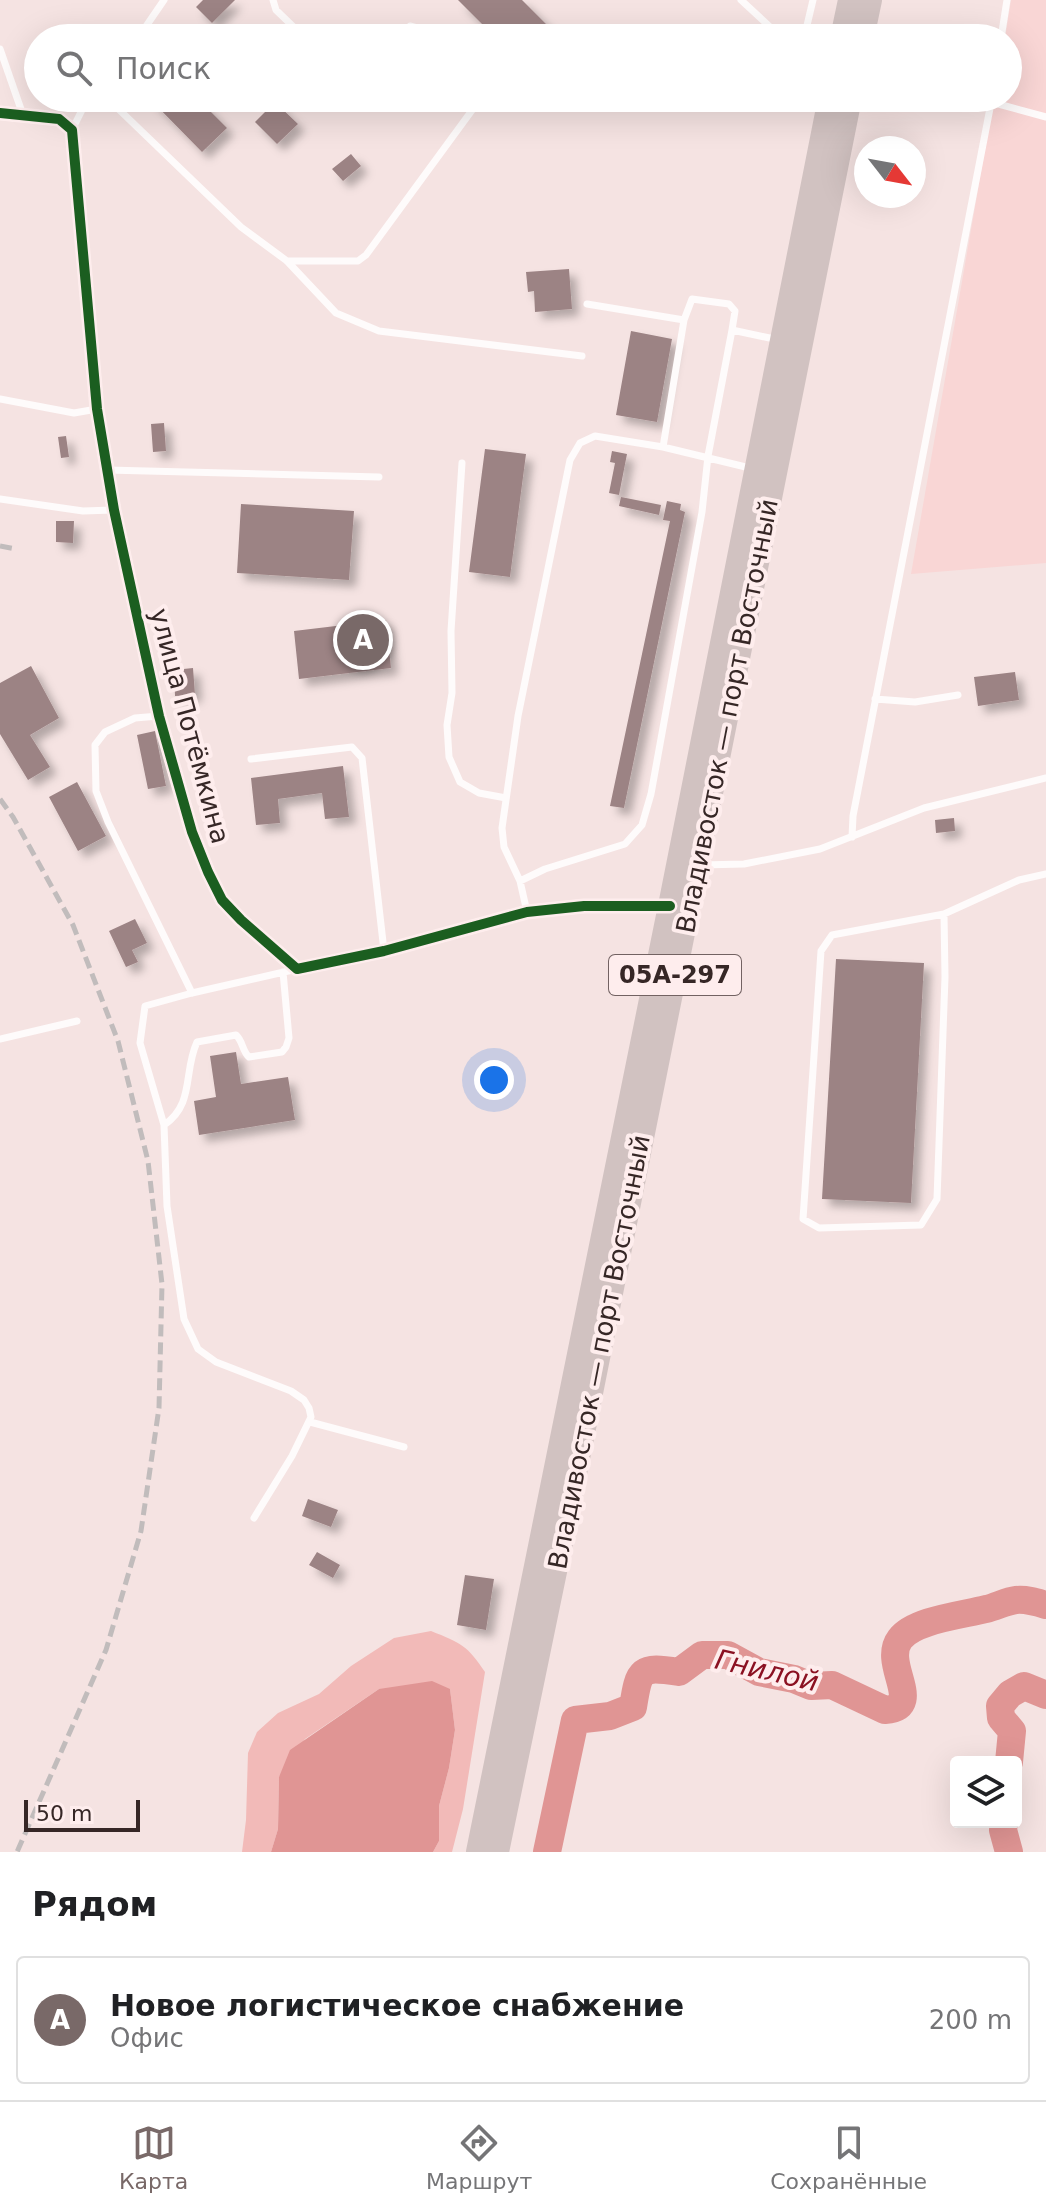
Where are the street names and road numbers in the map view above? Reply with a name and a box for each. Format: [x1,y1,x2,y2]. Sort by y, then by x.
street label: Владивосток — порт Восточный [670,496,784,936]
street label: улица Потёмкина [144,605,236,847]
road number: 05А-297 [609,955,741,995]
street label: Владивосток — порт Восточный [542,1132,656,1572]

